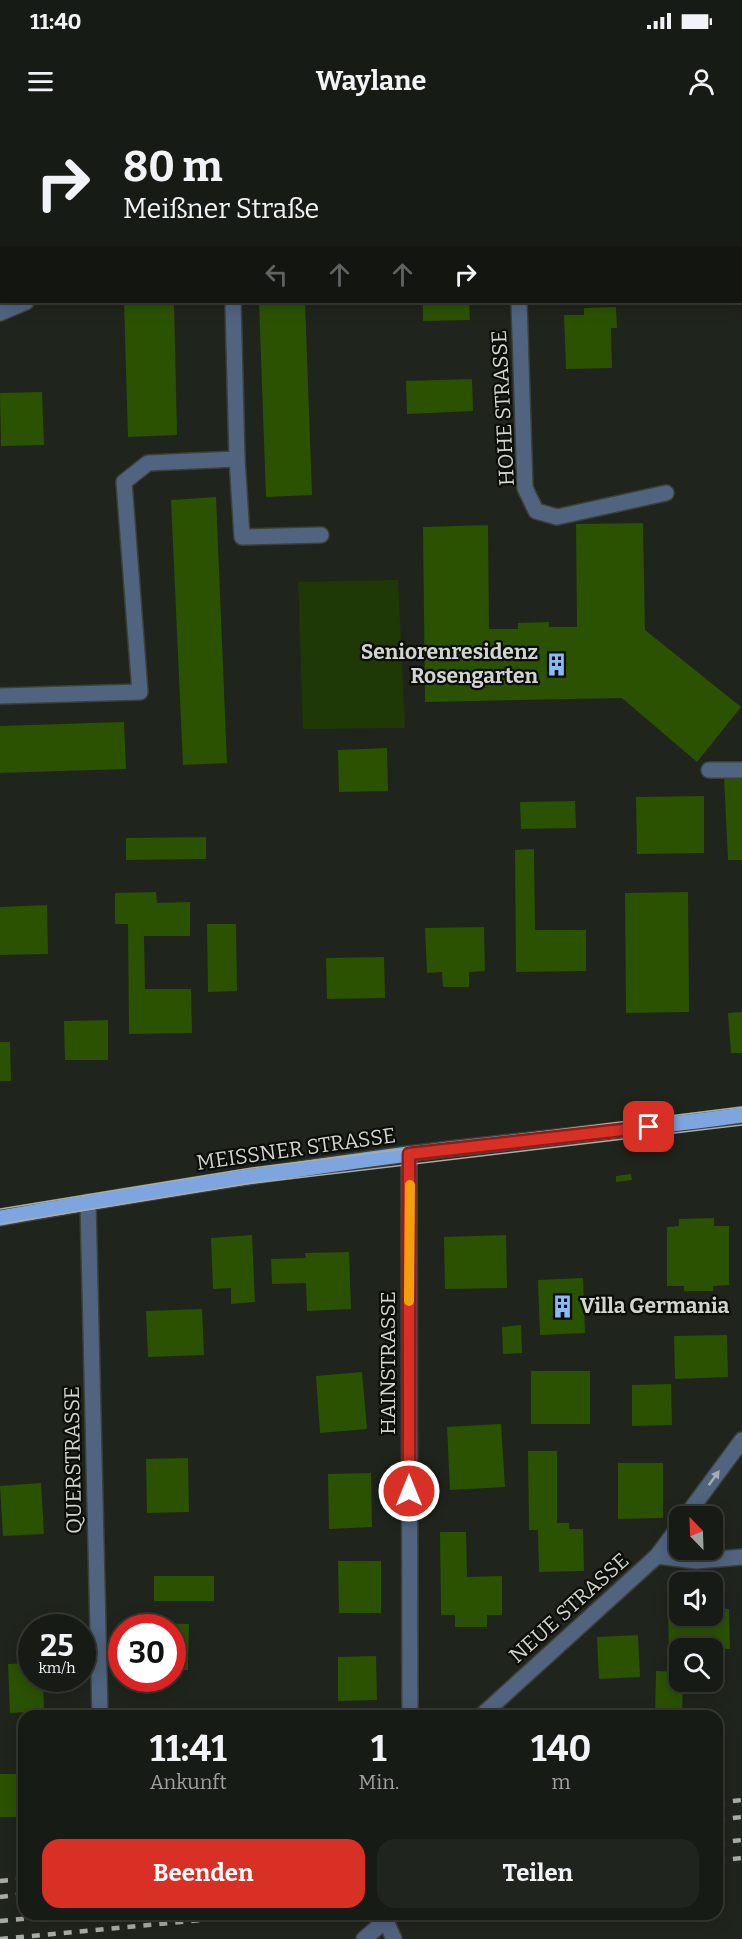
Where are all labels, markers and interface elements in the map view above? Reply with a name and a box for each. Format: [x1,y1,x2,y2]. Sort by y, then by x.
text: 11:40 [30,8,82,35]
icon: menu [24,65,57,98]
text: Waylane [316,65,426,97]
icon: person [685,65,718,98]
text: 80 m [123,142,223,192]
icon: right [24,144,102,222]
text: Meißner Straße [123,193,319,225]
icon: left [260,258,293,291]
icon: ahead [323,258,356,291]
icon: ahead [386,258,419,291]
icon: right [449,258,482,291]
street label: HOHE STRASSE [486,330,520,486]
place label: Seniorenresidenz Rosengarten [361,639,538,689]
building icon: Seniorenresidenz Rosengarten [543,651,569,677]
pin [623,1101,674,1152]
icon: arrive [632,1110,665,1143]
street label: MEISSNER STRASSE [195,1122,397,1176]
street label: HAINSTRASSE [375,1291,401,1435]
building icon: Villa Germania [549,1293,575,1319]
place label: Villa Germania [580,1293,730,1319]
street label: QUERSTRASSE [59,1386,87,1534]
position arrow [377,1459,441,1523]
one-way arrow [708,1471,720,1487]
north arrow [669,1506,723,1560]
map controls [669,1506,723,1692]
street label: NEUE STRASSE [504,1547,634,1669]
button: sound [669,1572,723,1626]
speed limit sign: 30 [108,1614,186,1692]
text: 25 [40,1628,74,1664]
button: search [669,1638,723,1692]
text: km/h [38,1659,76,1677]
text: 11:41 [150,1727,227,1771]
text: 1 [371,1727,387,1771]
text: 140 [531,1727,591,1771]
text: Ankunft [150,1770,227,1794]
text: Min. [358,1770,399,1794]
text: m [552,1770,571,1794]
button: Beenden [42,1839,365,1908]
button: Teilen [377,1839,699,1908]

